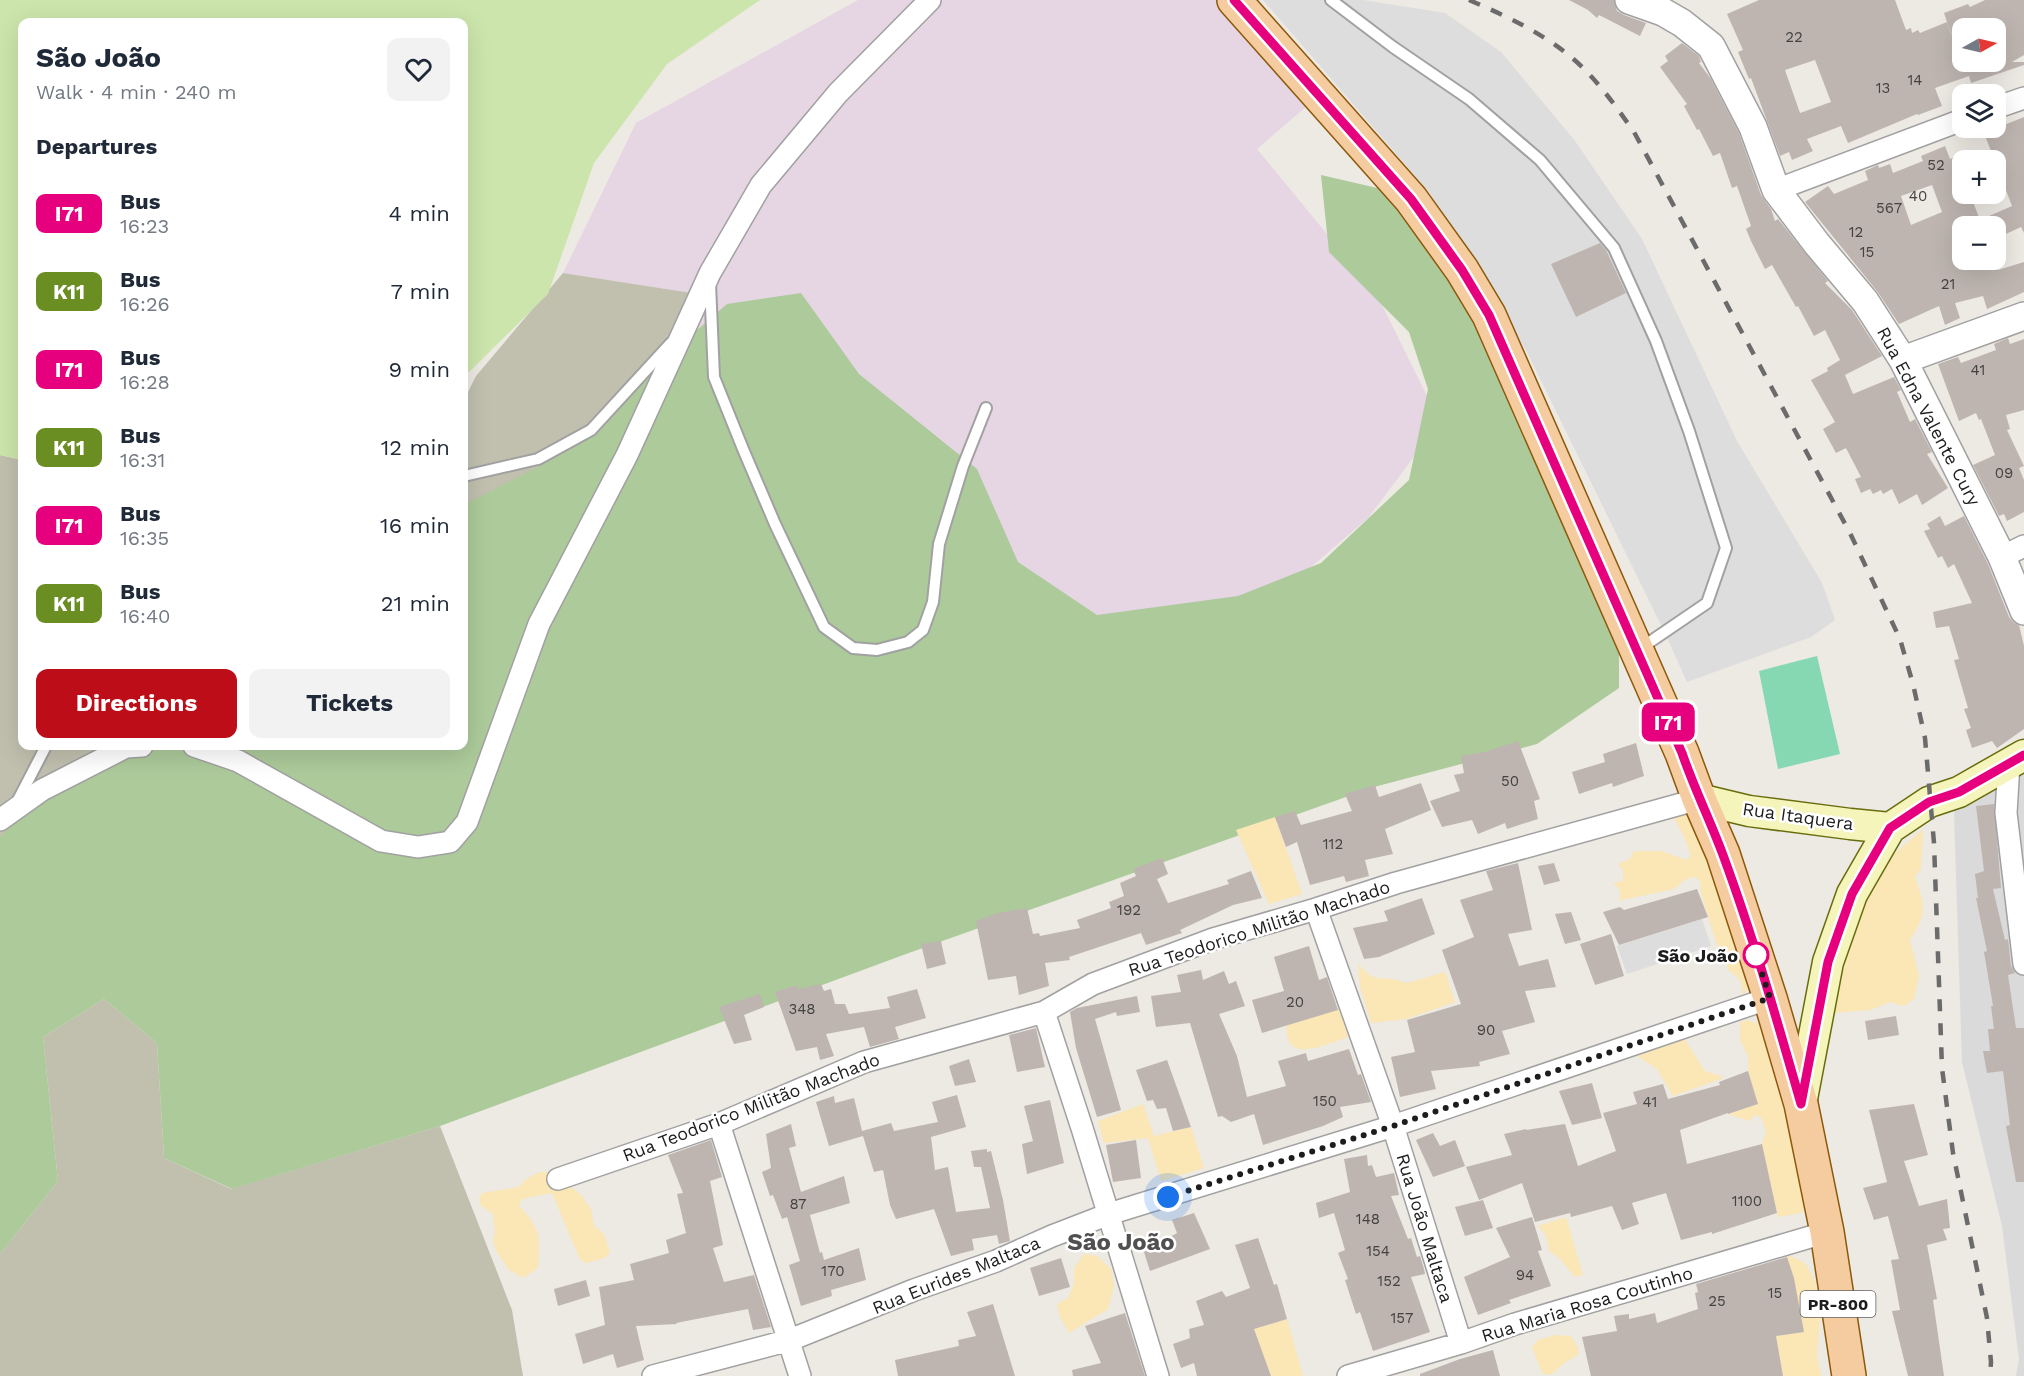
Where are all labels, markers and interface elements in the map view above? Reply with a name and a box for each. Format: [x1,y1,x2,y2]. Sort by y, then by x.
north arrow [1952,18,2006,72]
map controls [1952,18,2006,270]
house number: 22 [1785,28,1803,46]
button: heart [387,38,450,101]
text: São João [36,41,161,74]
house number: 14 [1907,71,1923,89]
house number: 13 [1876,79,1890,97]
text: Walk · 4 min · 240 m [36,80,236,104]
button: layers [1952,84,2006,138]
text: Departures [36,134,157,159]
button: + [1952,150,2006,204]
house number: 52 [1927,156,1945,174]
house number: 40 [1909,187,1927,205]
text: Bus [120,189,160,214]
house number: 567 [1876,199,1902,217]
text: I71 [55,201,83,226]
text: 4 min [389,201,450,226]
text: 16:23 [120,214,169,238]
button: − [1952,216,2006,270]
house number: 12 [1849,223,1863,241]
house number: 15 [1860,243,1874,261]
text: Bus [120,267,160,292]
house number: 21 [1941,275,1955,293]
text: K11 [53,279,85,304]
text: 7 min [390,279,450,304]
text: 16:26 [120,292,170,316]
street label: Rua Edna Valente Cury [1873,323,1985,510]
text: Bus [120,345,160,370]
text: I71 [55,357,83,382]
text: 9 min [388,357,450,382]
house number: 41 [1971,361,1985,379]
text: 16:28 [120,370,170,394]
text: Bus [120,423,160,448]
text: K11 [53,435,85,460]
text: 12 min [381,435,450,460]
text: 16:31 [120,448,165,472]
house number: 09 [1995,464,2013,482]
text: Bus [120,501,160,526]
text: I71 [55,513,83,538]
text: 16 min [380,513,450,538]
text: 16:35 [120,526,169,550]
text: Bus [120,579,160,604]
text: K11 [53,591,85,616]
text: 21 min [381,591,450,616]
text: 16:40 [120,604,171,628]
button: Directions [36,669,237,738]
button: Tickets [249,669,450,738]
line badge: I71 [1634,702,1702,742]
text: I71 [1654,710,1682,735]
house number: 50 [1501,772,1519,790]
street label: Rua Itaquera [1741,798,1855,834]
house number: 112 [1323,835,1343,853]
street label: Rua Teodorico Militão Machado [1126,876,1392,980]
house number: 192 [1117,901,1141,919]
marker: São João [1743,942,1769,968]
place label: São João [1658,945,1738,966]
house number: 20 [1286,993,1304,1011]
house number: 348 [788,1000,816,1018]
house number: 90 [1477,1021,1495,1039]
street label: Rua Teodorico Militão Machado [619,1048,883,1166]
house number: 150 [1313,1092,1337,1110]
house number: 41 [1643,1093,1657,1111]
street label: Rua João Maltaca [1392,1151,1458,1305]
your location [1153,1182,1183,1212]
house number: 1100 [1732,1192,1762,1210]
house number: 87 [789,1195,807,1213]
house number: 148 [1356,1210,1380,1228]
district label: São João [1067,1228,1175,1256]
street label: Rua Eurides Maltaca [869,1232,1043,1318]
house number: 154 [1366,1242,1390,1260]
house number: 170 [821,1262,845,1280]
street label: Rua Maria Rosa Coutinho [1479,1262,1695,1346]
house number: 94 [1516,1266,1534,1284]
house number: 152 [1377,1272,1401,1290]
house number: 15 [1768,1284,1782,1302]
road number: PR-800 [1800,1291,1876,1317]
house number: 25 [1708,1292,1726,1310]
house number: 157 [1391,1309,1414,1327]

